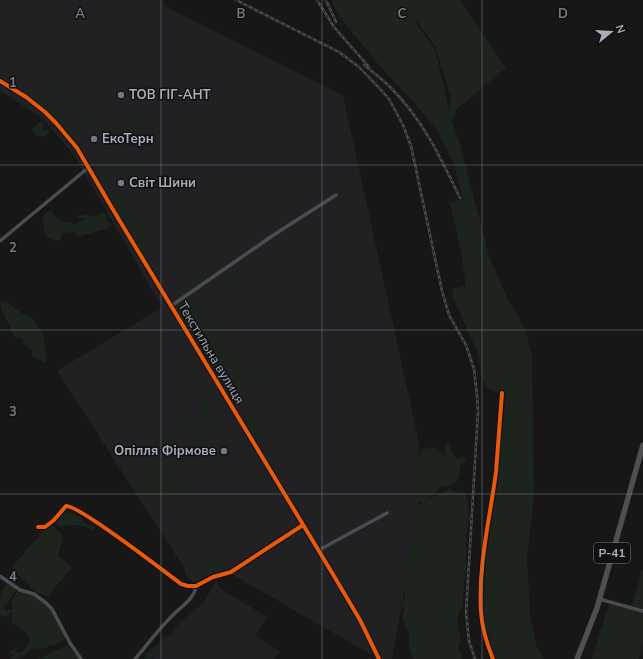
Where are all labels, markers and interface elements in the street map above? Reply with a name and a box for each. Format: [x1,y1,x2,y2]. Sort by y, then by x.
text: A [75,5,85,23]
text: B [237,5,246,23]
text: C [398,5,407,23]
text: D [558,5,568,23]
north arrow [591,12,631,52]
text: N [612,23,628,35]
text: 1 [9,74,17,92]
place label: ТОВ ГІГ-АНТ [129,86,212,104]
marker: ТОВ ГІГ-АНТ [116,90,126,100]
place label: ЕкоТерн [102,130,154,148]
marker: ЕкоТерн [89,134,99,144]
place label: Світ Шини [129,174,196,192]
marker: Світ Шини [116,178,126,188]
text: 2 [9,239,17,257]
street label: Текстильна вулиця [173,299,249,407]
text: 3 [9,403,17,421]
place label: Опілля Фірмове [114,442,216,460]
marker: Опілля Фірмове [219,446,229,456]
road number: Р-41 [594,543,630,563]
text: 4 [9,568,17,586]

